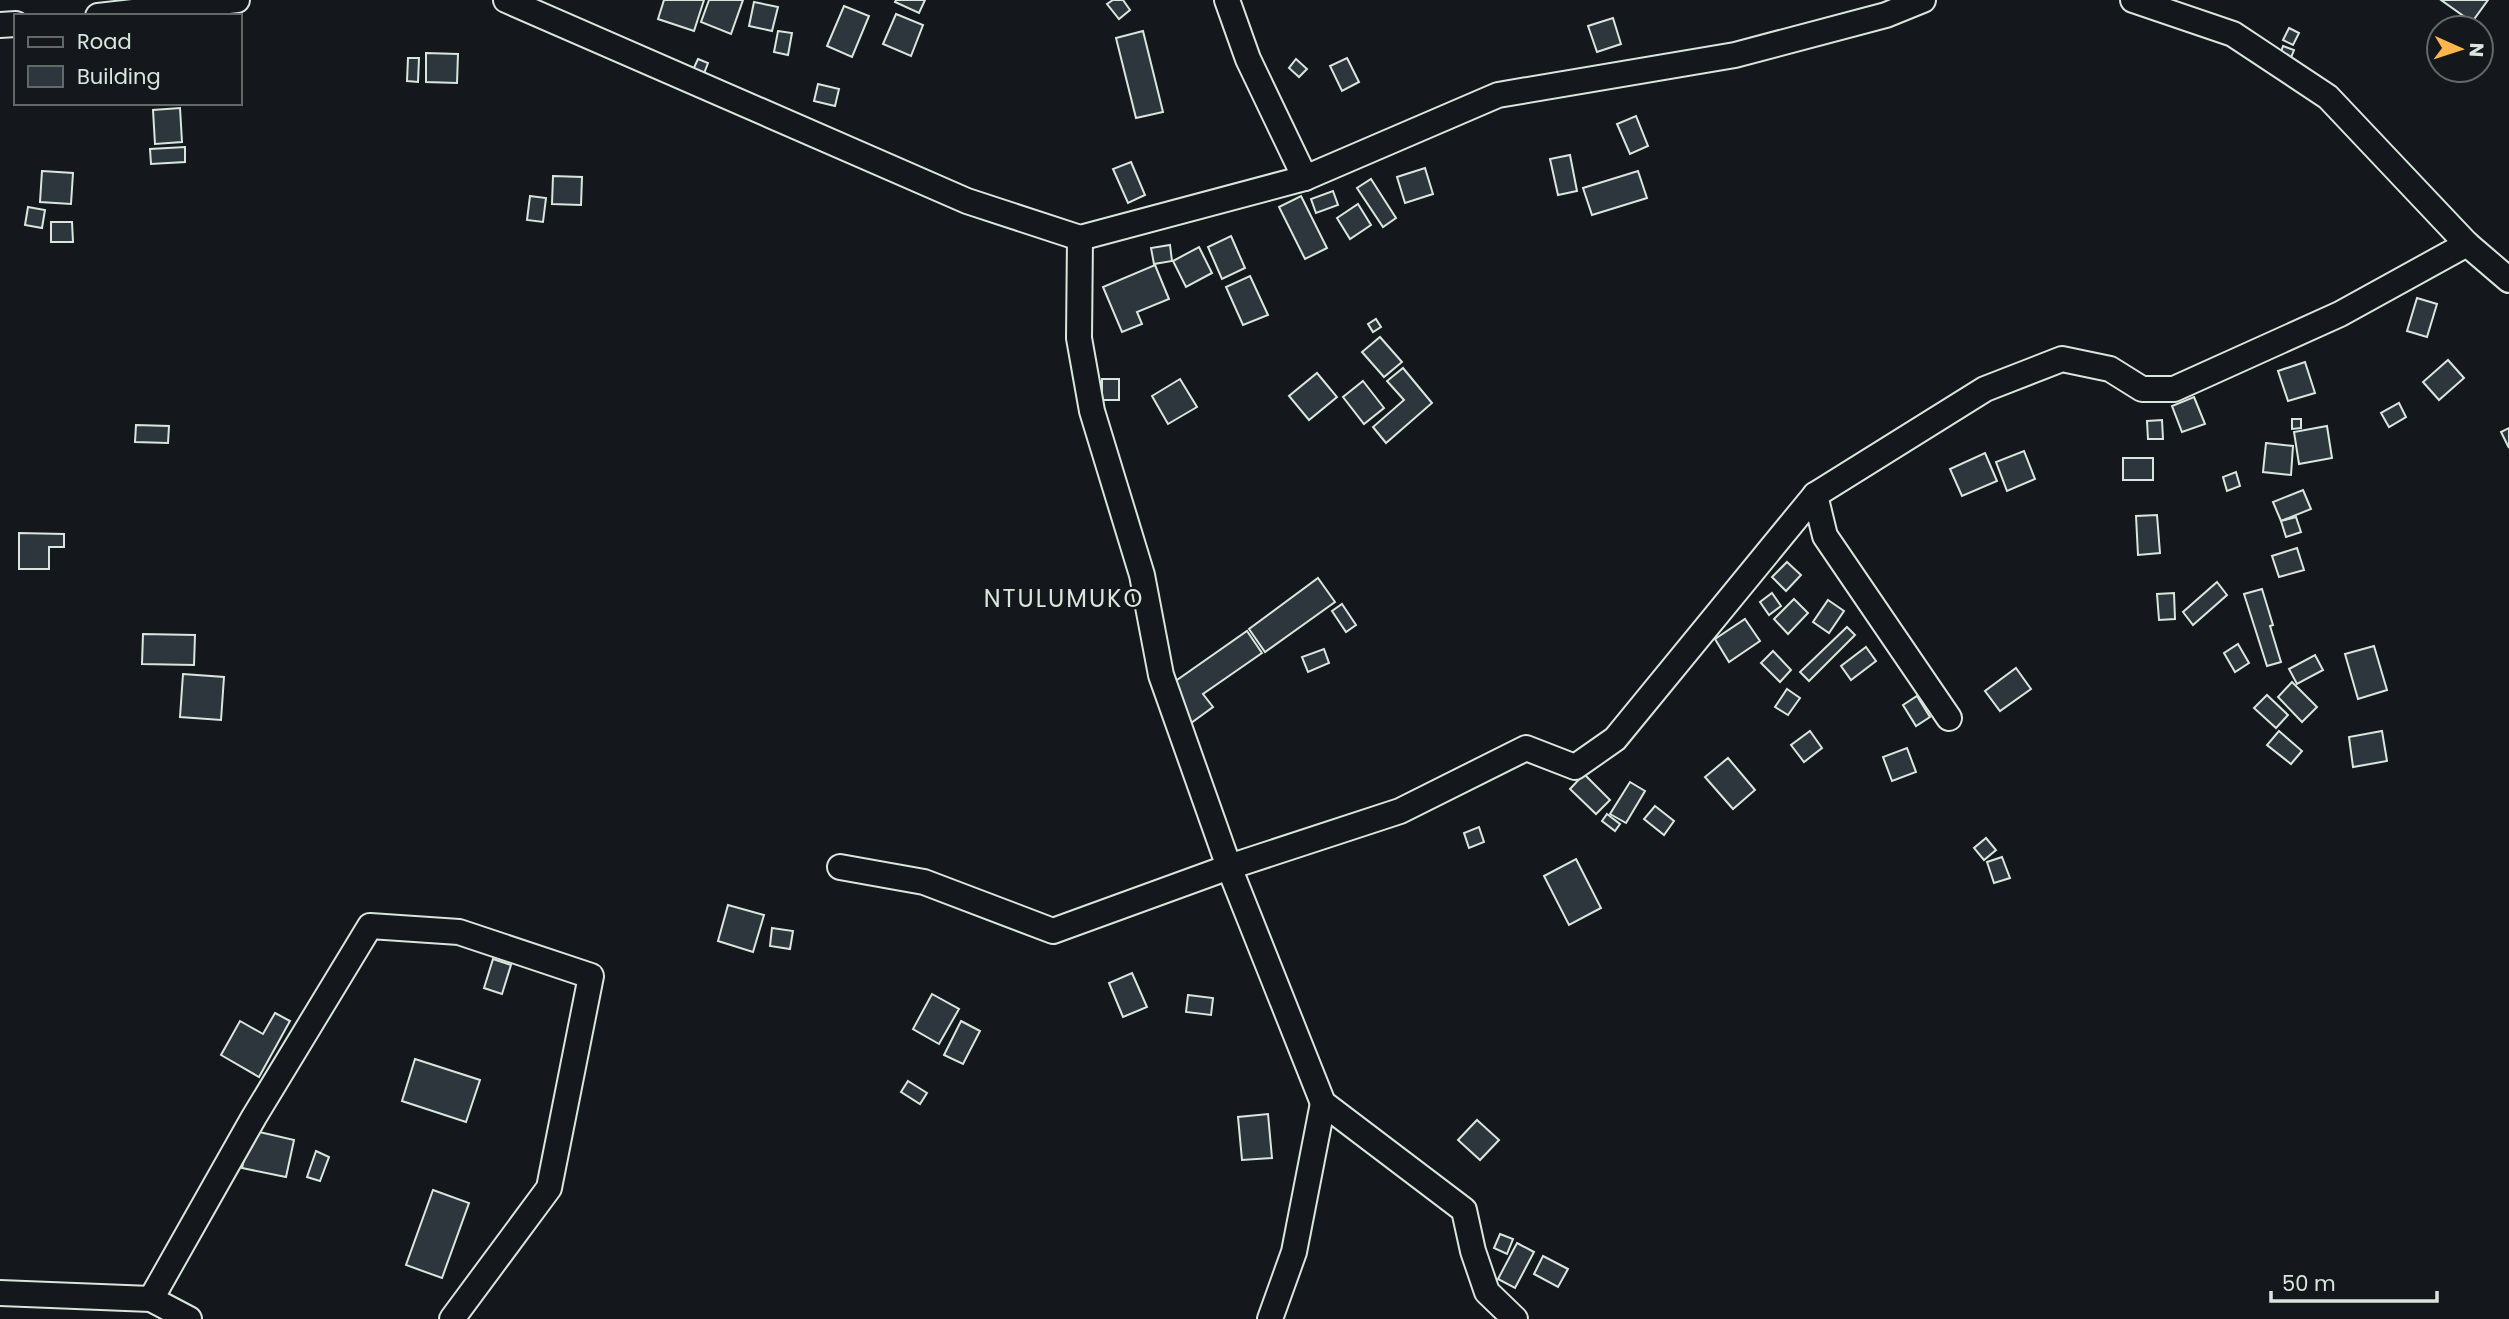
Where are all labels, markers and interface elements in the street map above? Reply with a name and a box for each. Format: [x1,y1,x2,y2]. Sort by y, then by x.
legend [14,14,242,105]
north arrow [2425,14,2495,84]
text: Road [77,27,132,56]
text: N [2463,42,2490,58]
text: Building [77,62,161,91]
district label: NTULUMUKO [984,582,1144,615]
scale bar [2271,1260,2437,1304]
text: 50 m [2282,1269,2336,1298]

